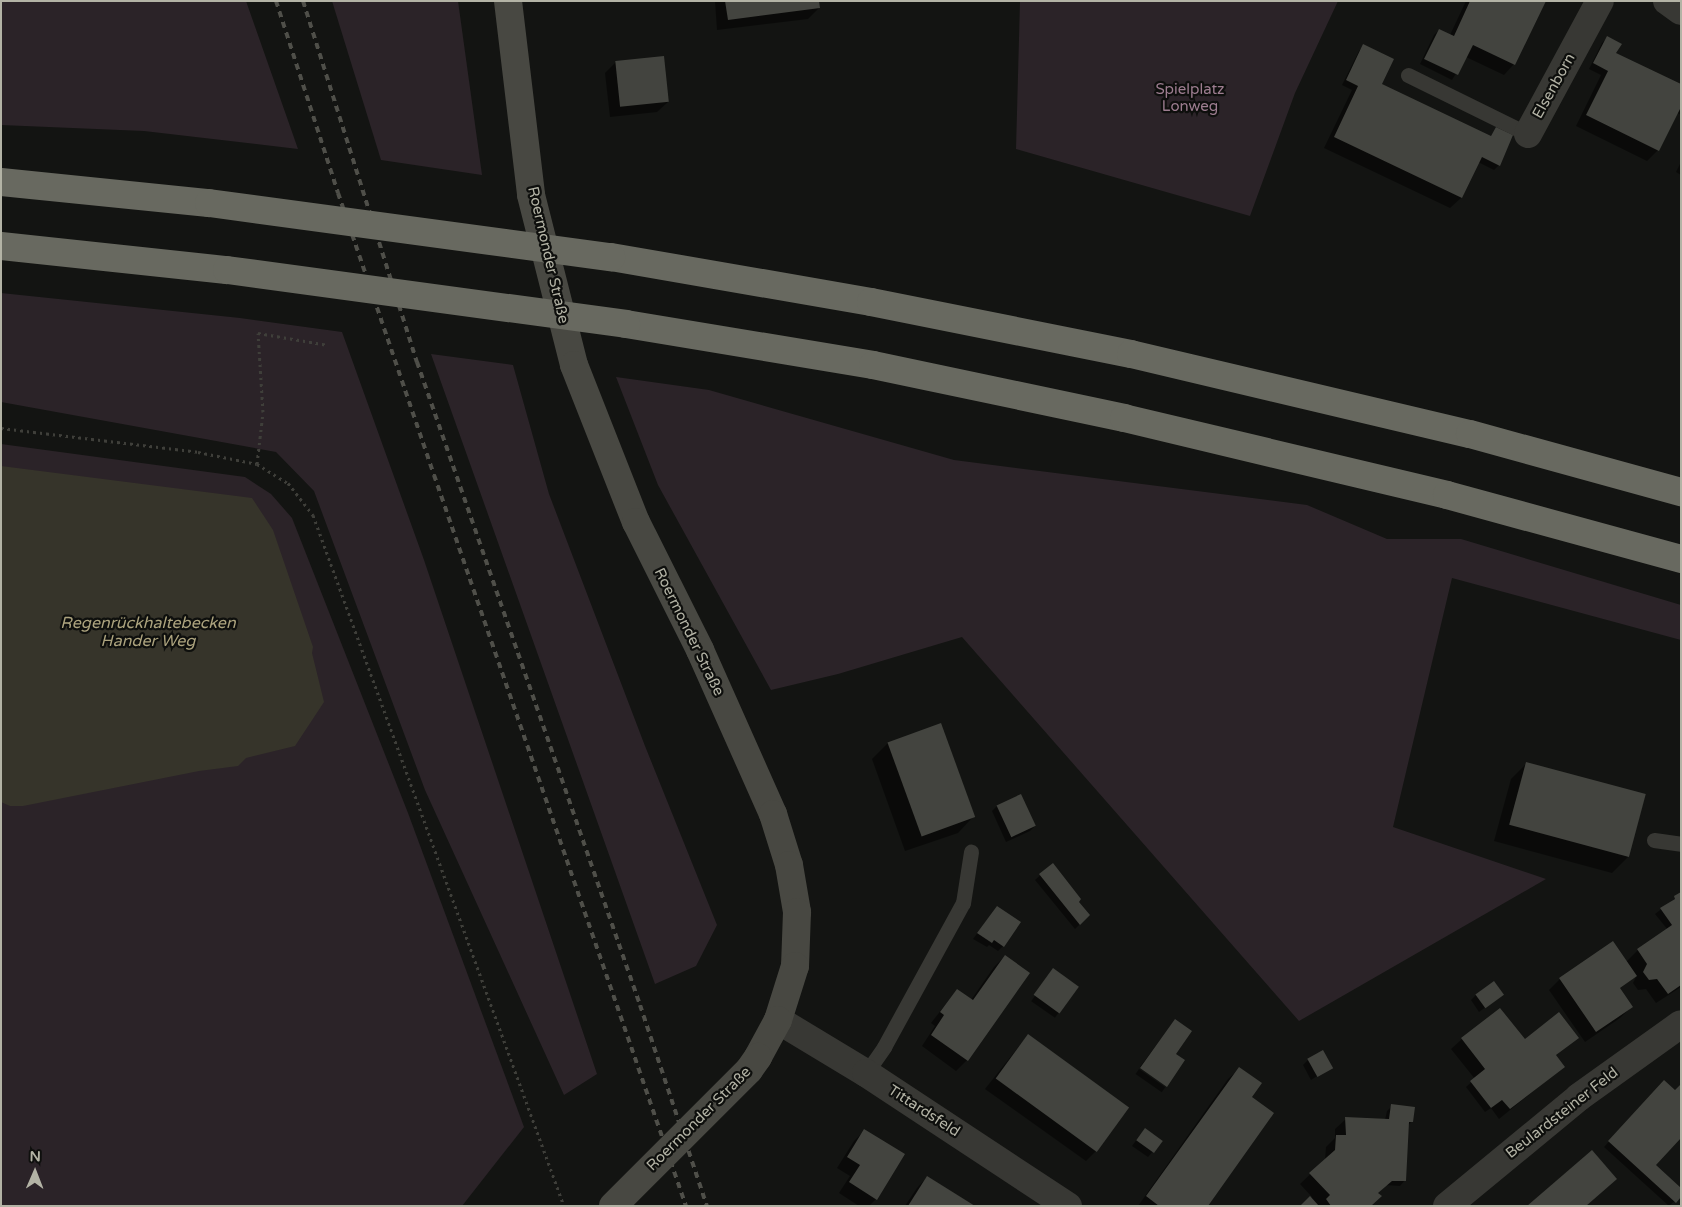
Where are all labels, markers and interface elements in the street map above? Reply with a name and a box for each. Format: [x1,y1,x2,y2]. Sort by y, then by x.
street label: Elsenborn [1529,50,1579,122]
park label: Spielplatz Lonweg [1155,80,1225,115]
street label: Roermonder Straße [523,185,573,325]
street label: Roermonder Straße [650,565,728,699]
water label: Regenrückhaltebecken Hander Weg [60,613,236,651]
street label: Roermonder Straße [643,1063,755,1175]
street label: Beulardsteiner Feld [1502,1064,1622,1162]
street label: Tittardsfeld [885,1081,963,1141]
north arrow [10,1147,60,1197]
text: N [29,1148,41,1165]

